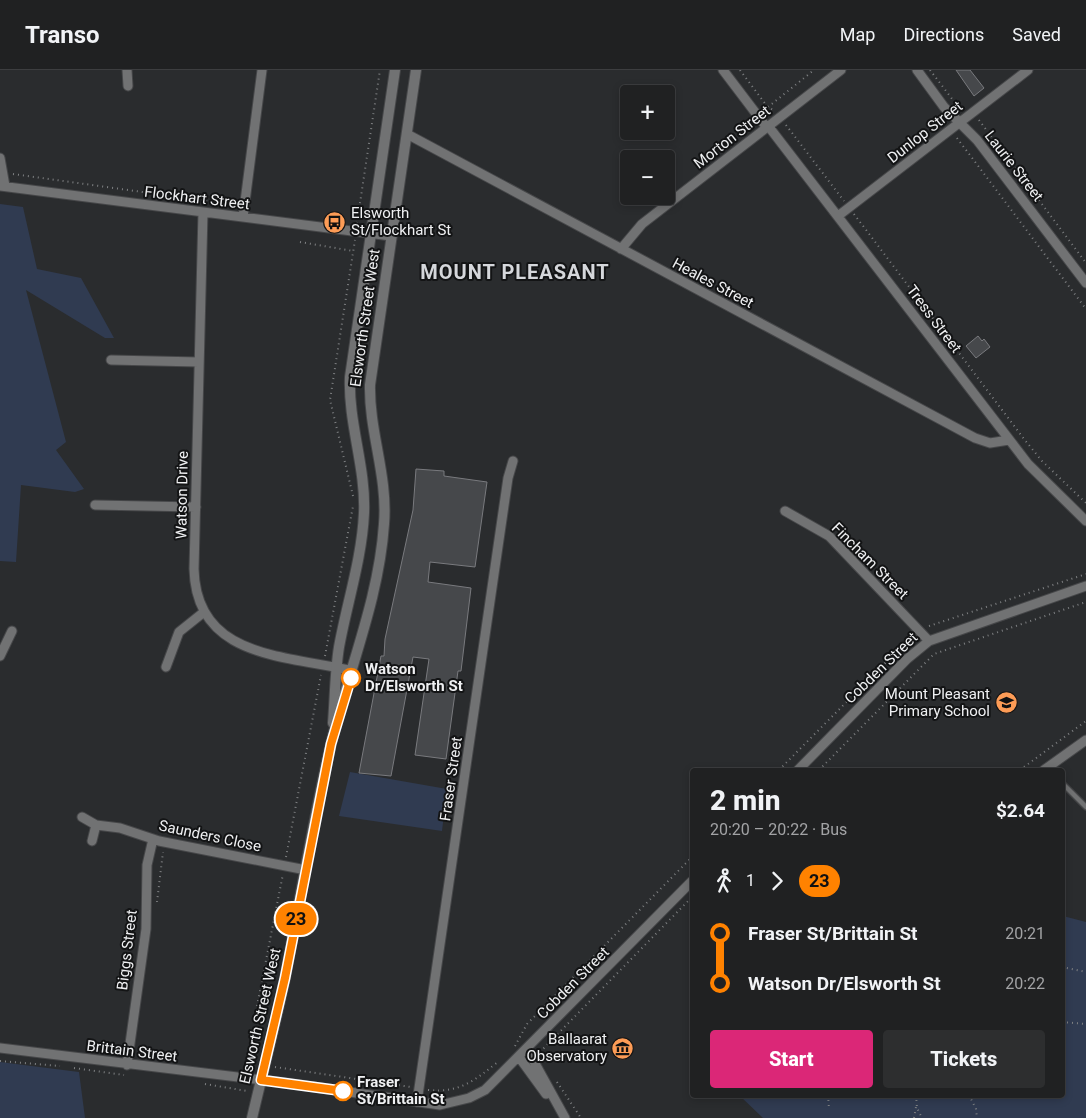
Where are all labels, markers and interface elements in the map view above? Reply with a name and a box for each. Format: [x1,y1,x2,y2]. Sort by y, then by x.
text: Transo [25,21,100,49]
text: Map [840,24,875,45]
text: Directions [903,24,984,45]
text: Saved [1012,24,1061,45]
map controls [620,85,675,205]
button: + [620,85,675,140]
street label: Dunlop Street [884,97,966,167]
street label: Morton Street [690,102,774,172]
street label: Laurie Street [981,127,1047,205]
button: − [620,150,675,205]
street label: Flockhart Street [143,183,251,213]
place label: Elsworth St/Flockhart St [351,204,451,239]
bus stop icon: Elsworth St/Flockhart St [323,210,347,234]
street label: Elsworth Street West [346,248,384,388]
street label: Heales Street [669,254,757,312]
district label: MOUNT PLEASANT [420,260,610,284]
street label: Tress Street [903,282,965,356]
street label: Watson Drive [172,451,192,539]
street label: Fincham Street [828,519,912,603]
street label: Cobden Street [841,629,921,707]
place label: Watson Dr/Elsworth St [365,660,463,695]
marker: Watson Dr/Elsworth St [341,668,361,688]
place label: Mount Pleasant Primary School [885,685,990,720]
school or university icon: Mount Pleasant Primary School [994,691,1018,715]
street label: Fraser Street [436,736,466,822]
text: 2 min [710,784,781,817]
text: $2.64 [996,799,1045,822]
street label: Saunders Close [157,816,263,856]
text: 20:20 – 20:22 · Bus [710,820,847,839]
icon: walk [710,867,738,895]
icon: forward [763,867,791,895]
text: 23 [809,870,830,891]
text: 1 [746,871,755,890]
line badge: 23 [274,903,318,935]
text: 23 [286,908,306,929]
street label: Biggs Street [113,909,141,991]
text: Fraser St/Brittain St [748,922,918,945]
text: 20:21 [1005,924,1045,943]
street label: Cobden Street [533,943,613,1023]
street label: Elsworth Street West [236,946,284,1086]
text: Watson Dr/Elsworth St [748,972,941,995]
text: 20:22 [1005,974,1045,993]
place label: Ballaarat Observatory [526,1030,607,1065]
button: Start [710,1030,873,1088]
button: Tickets [883,1030,1045,1088]
museum icon: Ballaarat Observatory [611,1036,635,1060]
street label: Brittain Street [86,1037,178,1066]
place label: Fraser St/Brittain St [357,1073,445,1108]
marker: Fraser St/Brittain St [333,1081,353,1101]

